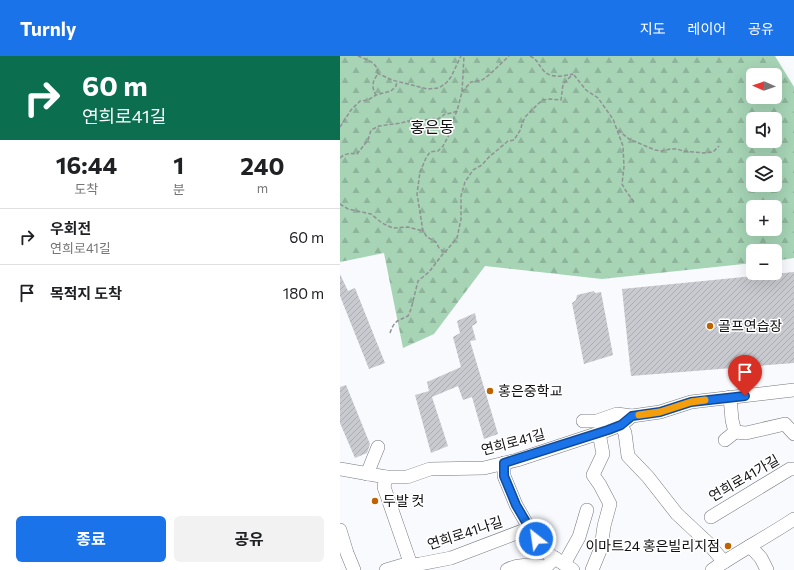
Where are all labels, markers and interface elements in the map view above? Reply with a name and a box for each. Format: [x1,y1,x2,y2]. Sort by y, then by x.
text: Turnly [20,17,76,40]
text: 지도 [640,20,666,37]
text: 레이어 [688,20,726,37]
text: 공유 [748,20,774,37]
text: 60 m [82,68,148,102]
north arrow [746,68,782,104]
map controls [746,68,782,280]
icon: right [16,72,68,124]
text: 연희로41길 [82,105,166,127]
button: sound [746,112,782,148]
district label: 홍은동 [410,117,454,136]
text: 16:44 [56,150,117,179]
text: 1 [173,150,184,179]
text: 240 [240,151,284,180]
button: layers [746,156,782,192]
text: m [257,180,268,196]
text: 도착 [74,181,98,197]
text: 분 [173,181,185,197]
button: + [746,200,782,236]
text: 우회전 [50,219,91,237]
icon: right [16,226,38,248]
text: 60 m [289,228,324,246]
text: 연희로41길 [50,240,111,256]
button: − [746,244,782,280]
icon: arrive [16,282,38,304]
text: 목적지 도착 [50,284,122,302]
text: 180 m [283,284,324,302]
place label: 골프연습장 [718,317,783,334]
marker: 골프연습장 [705,321,715,331]
pin [728,355,762,396]
icon: arrive [734,361,756,383]
place label: 홍은중학교 [498,382,563,399]
marker: 홍은중학교 [485,386,495,396]
street label: 연희로41길 [479,425,547,458]
street label: 연희로41가길 [706,451,782,505]
place label: 두발 컷 [383,492,424,509]
marker: 두발 컷 [370,496,380,506]
street label: 연희로41나길 [425,512,505,553]
button: 종료 [16,516,166,562]
button: 공유 [174,516,324,562]
position arrow [515,518,557,560]
place label: 이마트24 홍은빌리지점 [585,537,720,554]
marker: 이마트24 홍은빌리지점 [723,541,733,551]

